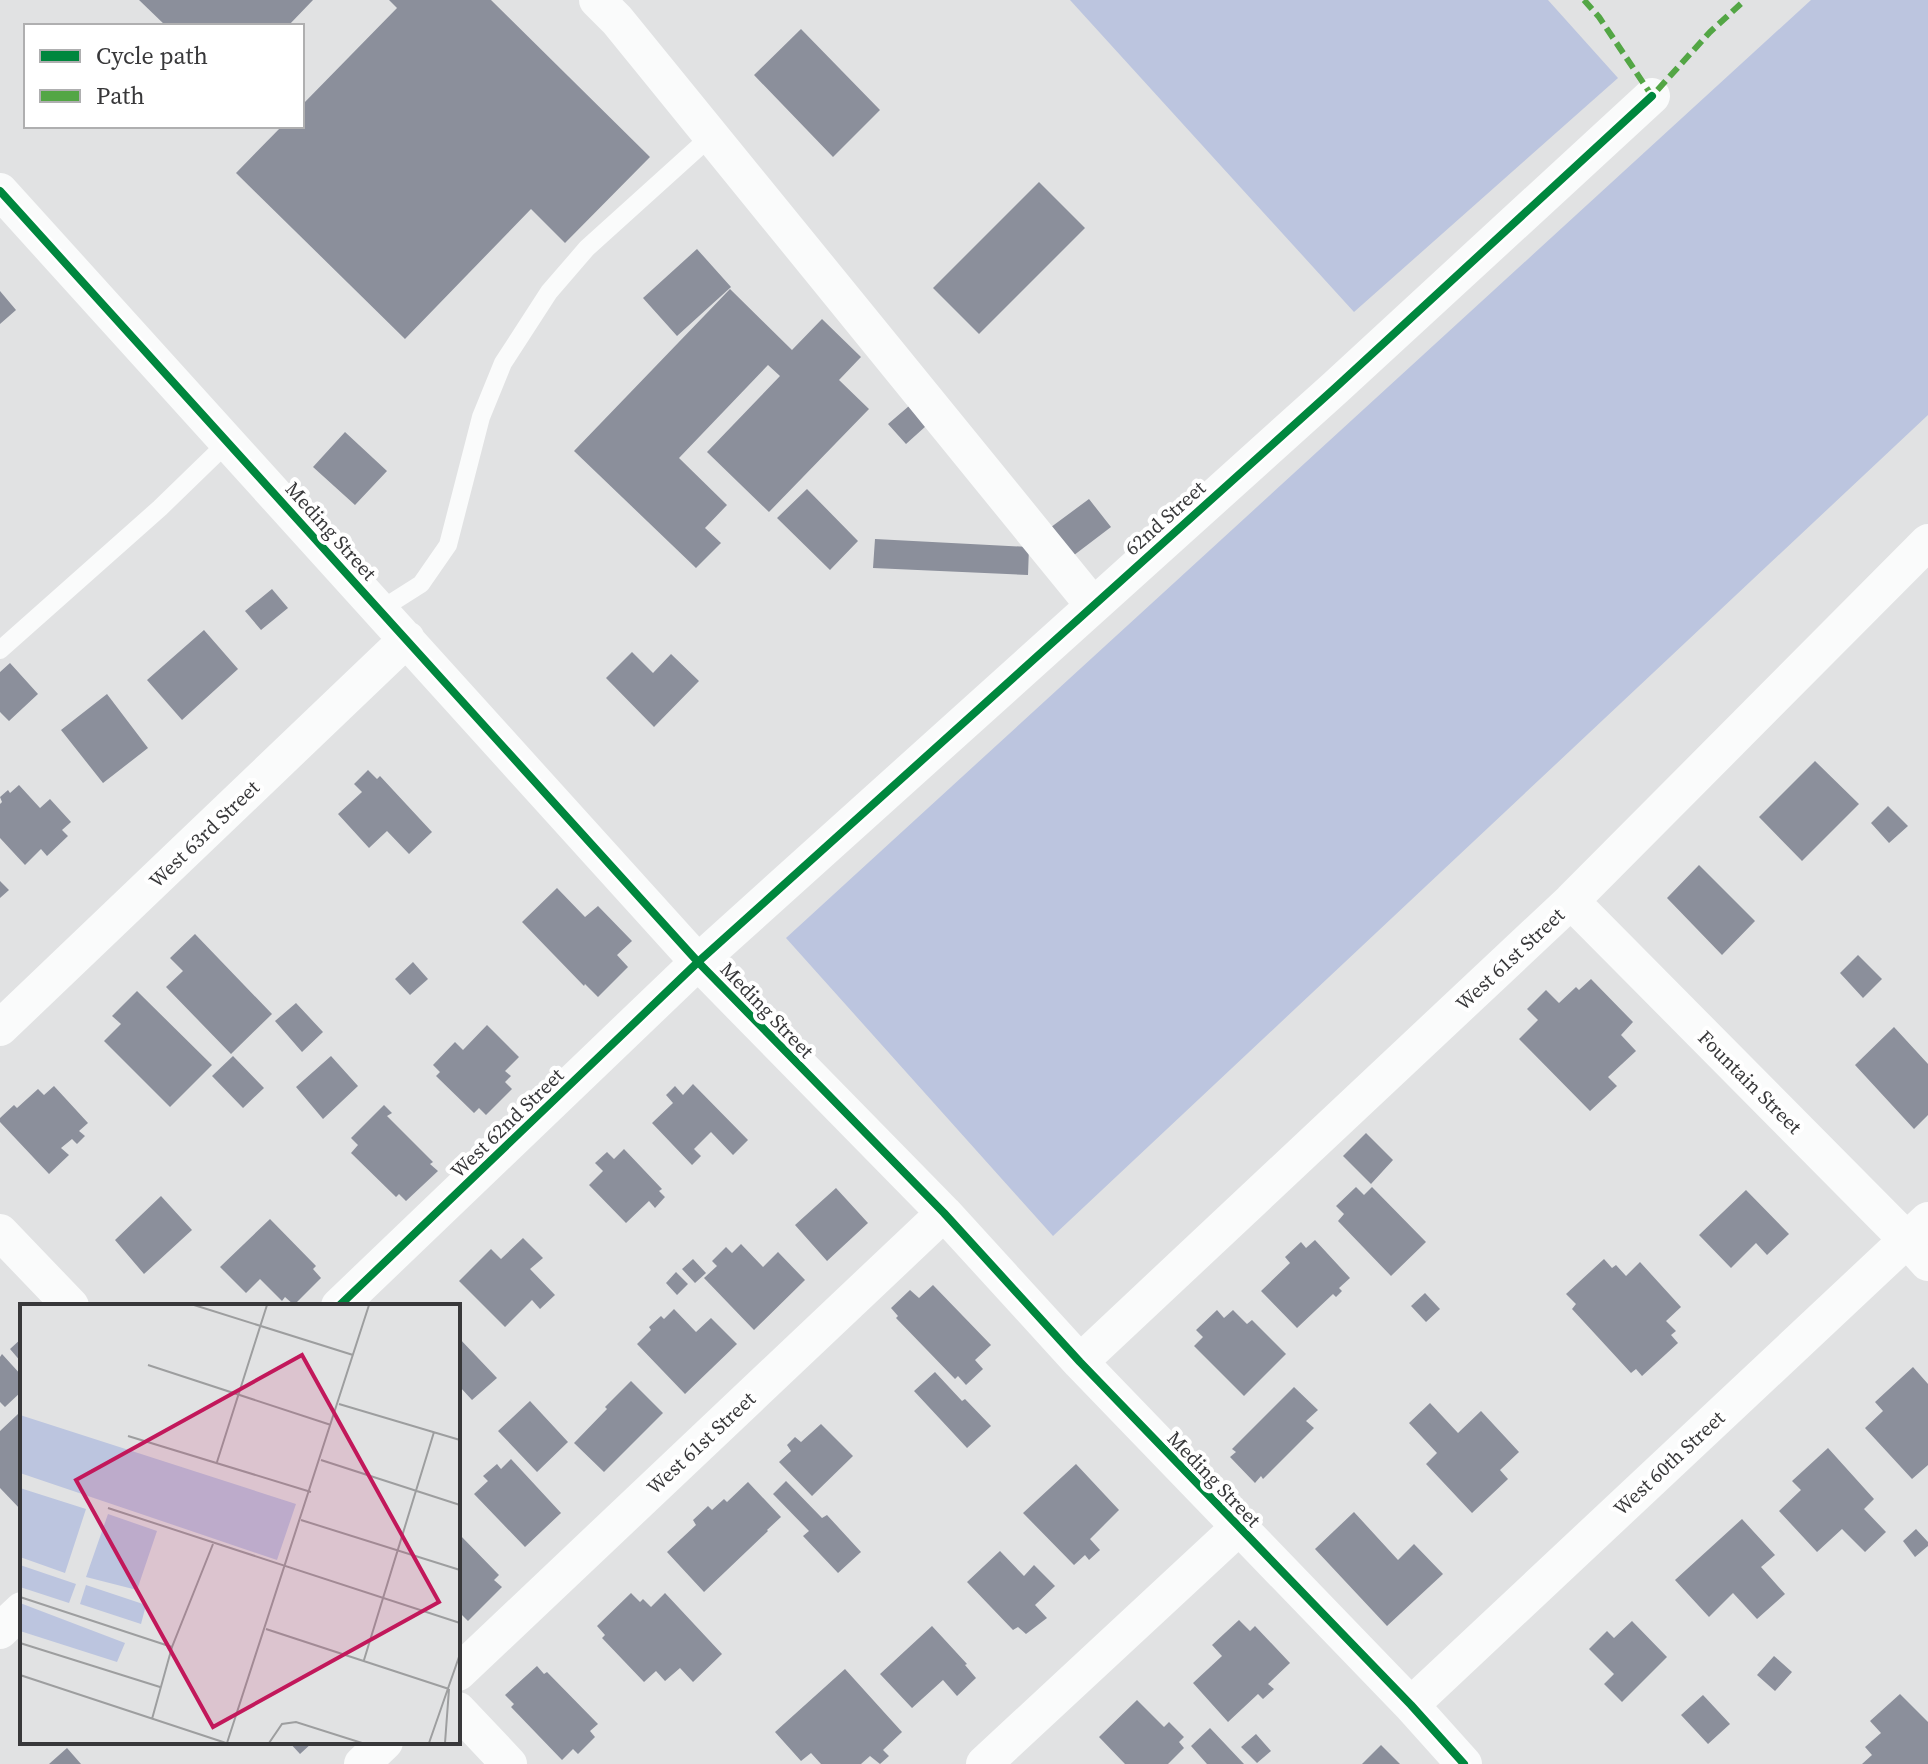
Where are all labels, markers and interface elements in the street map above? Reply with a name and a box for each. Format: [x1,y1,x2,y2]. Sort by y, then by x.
legend [24,24,304,128]
text: Cycle path [96,39,208,72]
text: Path [96,79,145,112]
street label: 62nd Street [1119,474,1212,562]
street label: Meding Street [279,476,383,587]
street label: West 63rd Street [143,774,266,894]
street label: West 61st Street [1449,901,1571,1017]
street label: Meding Street [714,956,820,1065]
street label: Fountain Street [1692,1024,1808,1140]
street label: West 62nd Street [444,1061,570,1184]
inset map [20,1304,460,1744]
street label: West 61st Street [640,1385,762,1501]
street label: West 60th Street [1607,1404,1731,1522]
street label: Meding Street [1161,1425,1267,1534]

